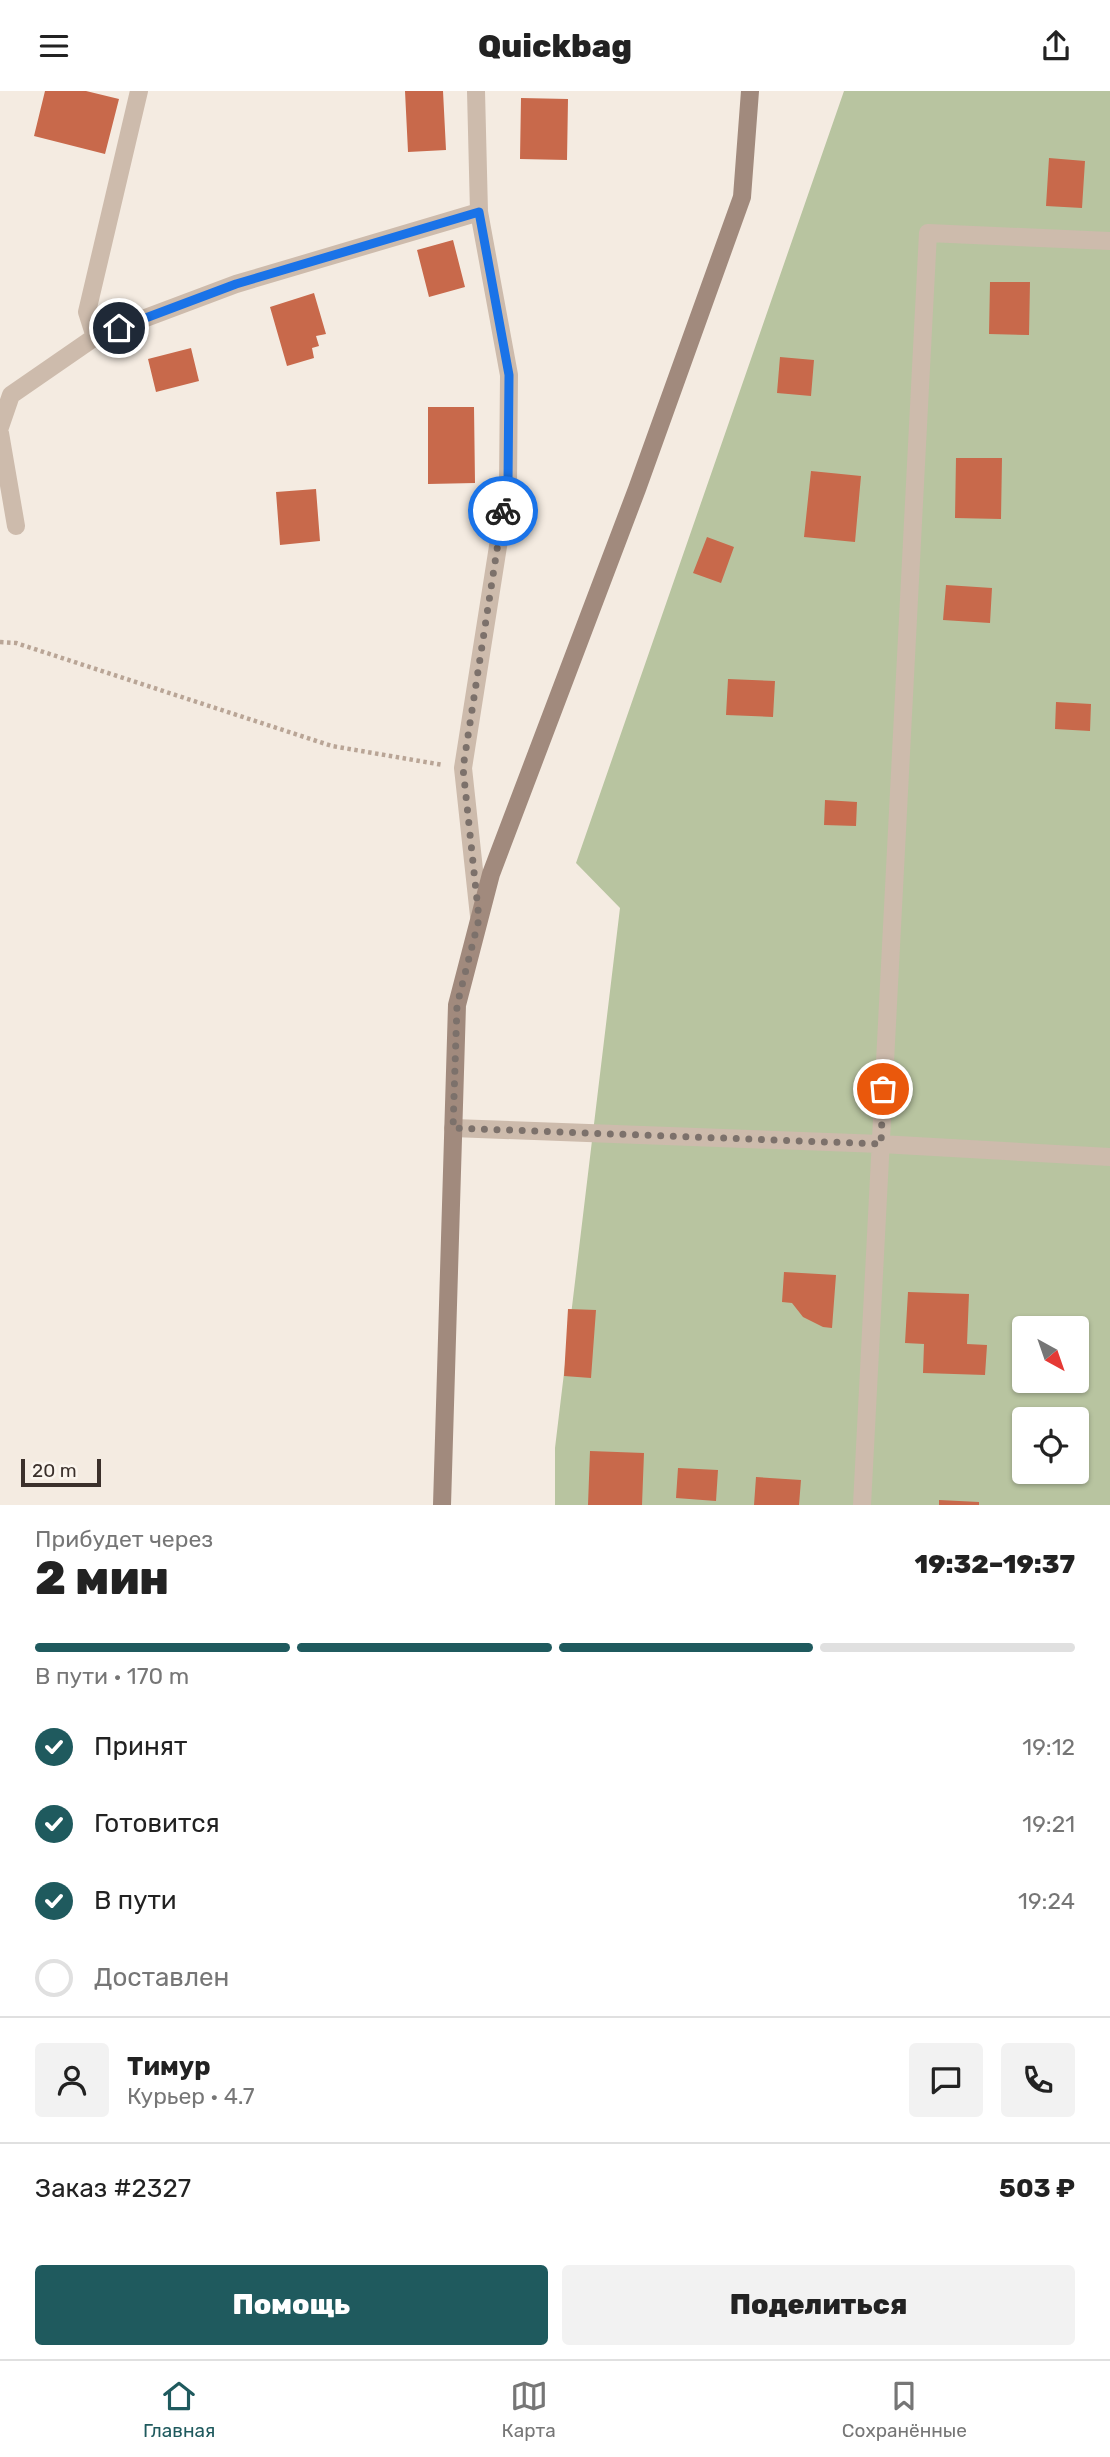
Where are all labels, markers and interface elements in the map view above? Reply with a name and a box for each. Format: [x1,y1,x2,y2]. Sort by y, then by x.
icon: menu [35,27,73,65]
text: Quickbag [478,27,632,65]
icon: share [1037,27,1075,65]
pin [89,298,149,358]
icon: home [100,309,138,347]
courier [468,476,538,546]
icon: bike [484,492,522,530]
pin [853,1059,913,1119]
icon: bag [864,1070,902,1108]
north arrow [1012,1316,1088,1393]
map controls [1012,1316,1089,1484]
button: locate [1012,1407,1089,1484]
scale bar [21,1456,102,1488]
text: 20 m [32,1459,77,1482]
text: Прибудет через [35,1525,213,1553]
text: 19:32–19:37 [915,1549,1075,1580]
text: 2 мин [35,1551,169,1606]
text: В пути · 170 m [35,1662,189,1690]
icon: check [35,1728,73,1766]
text: Принят [94,1731,187,1762]
text: 19:12 [1022,1733,1075,1761]
icon: check [35,1805,73,1843]
text: Готовится [94,1808,220,1839]
text: 19:21 [1022,1810,1075,1838]
icon: check [35,1882,73,1920]
text: В пути [94,1885,177,1916]
text: 19:24 [1018,1887,1075,1915]
text: Доставлен [94,1962,229,1993]
button: person [35,2043,109,2117]
button: chat [909,2043,983,2117]
button: phone [1001,2043,1075,2117]
text: Тимур [127,2051,211,2082]
text: Курьер · 4.7 [127,2082,255,2110]
text: Заказ #2327 [35,2173,191,2204]
text: 503 ₽ [999,2173,1075,2204]
button: Помощь [35,2265,548,2345]
button: Поделиться [562,2265,1075,2345]
tab: Главная [143,2377,215,2442]
tab: Карта [501,2377,556,2442]
tab: Сохранённые [842,2377,967,2442]

